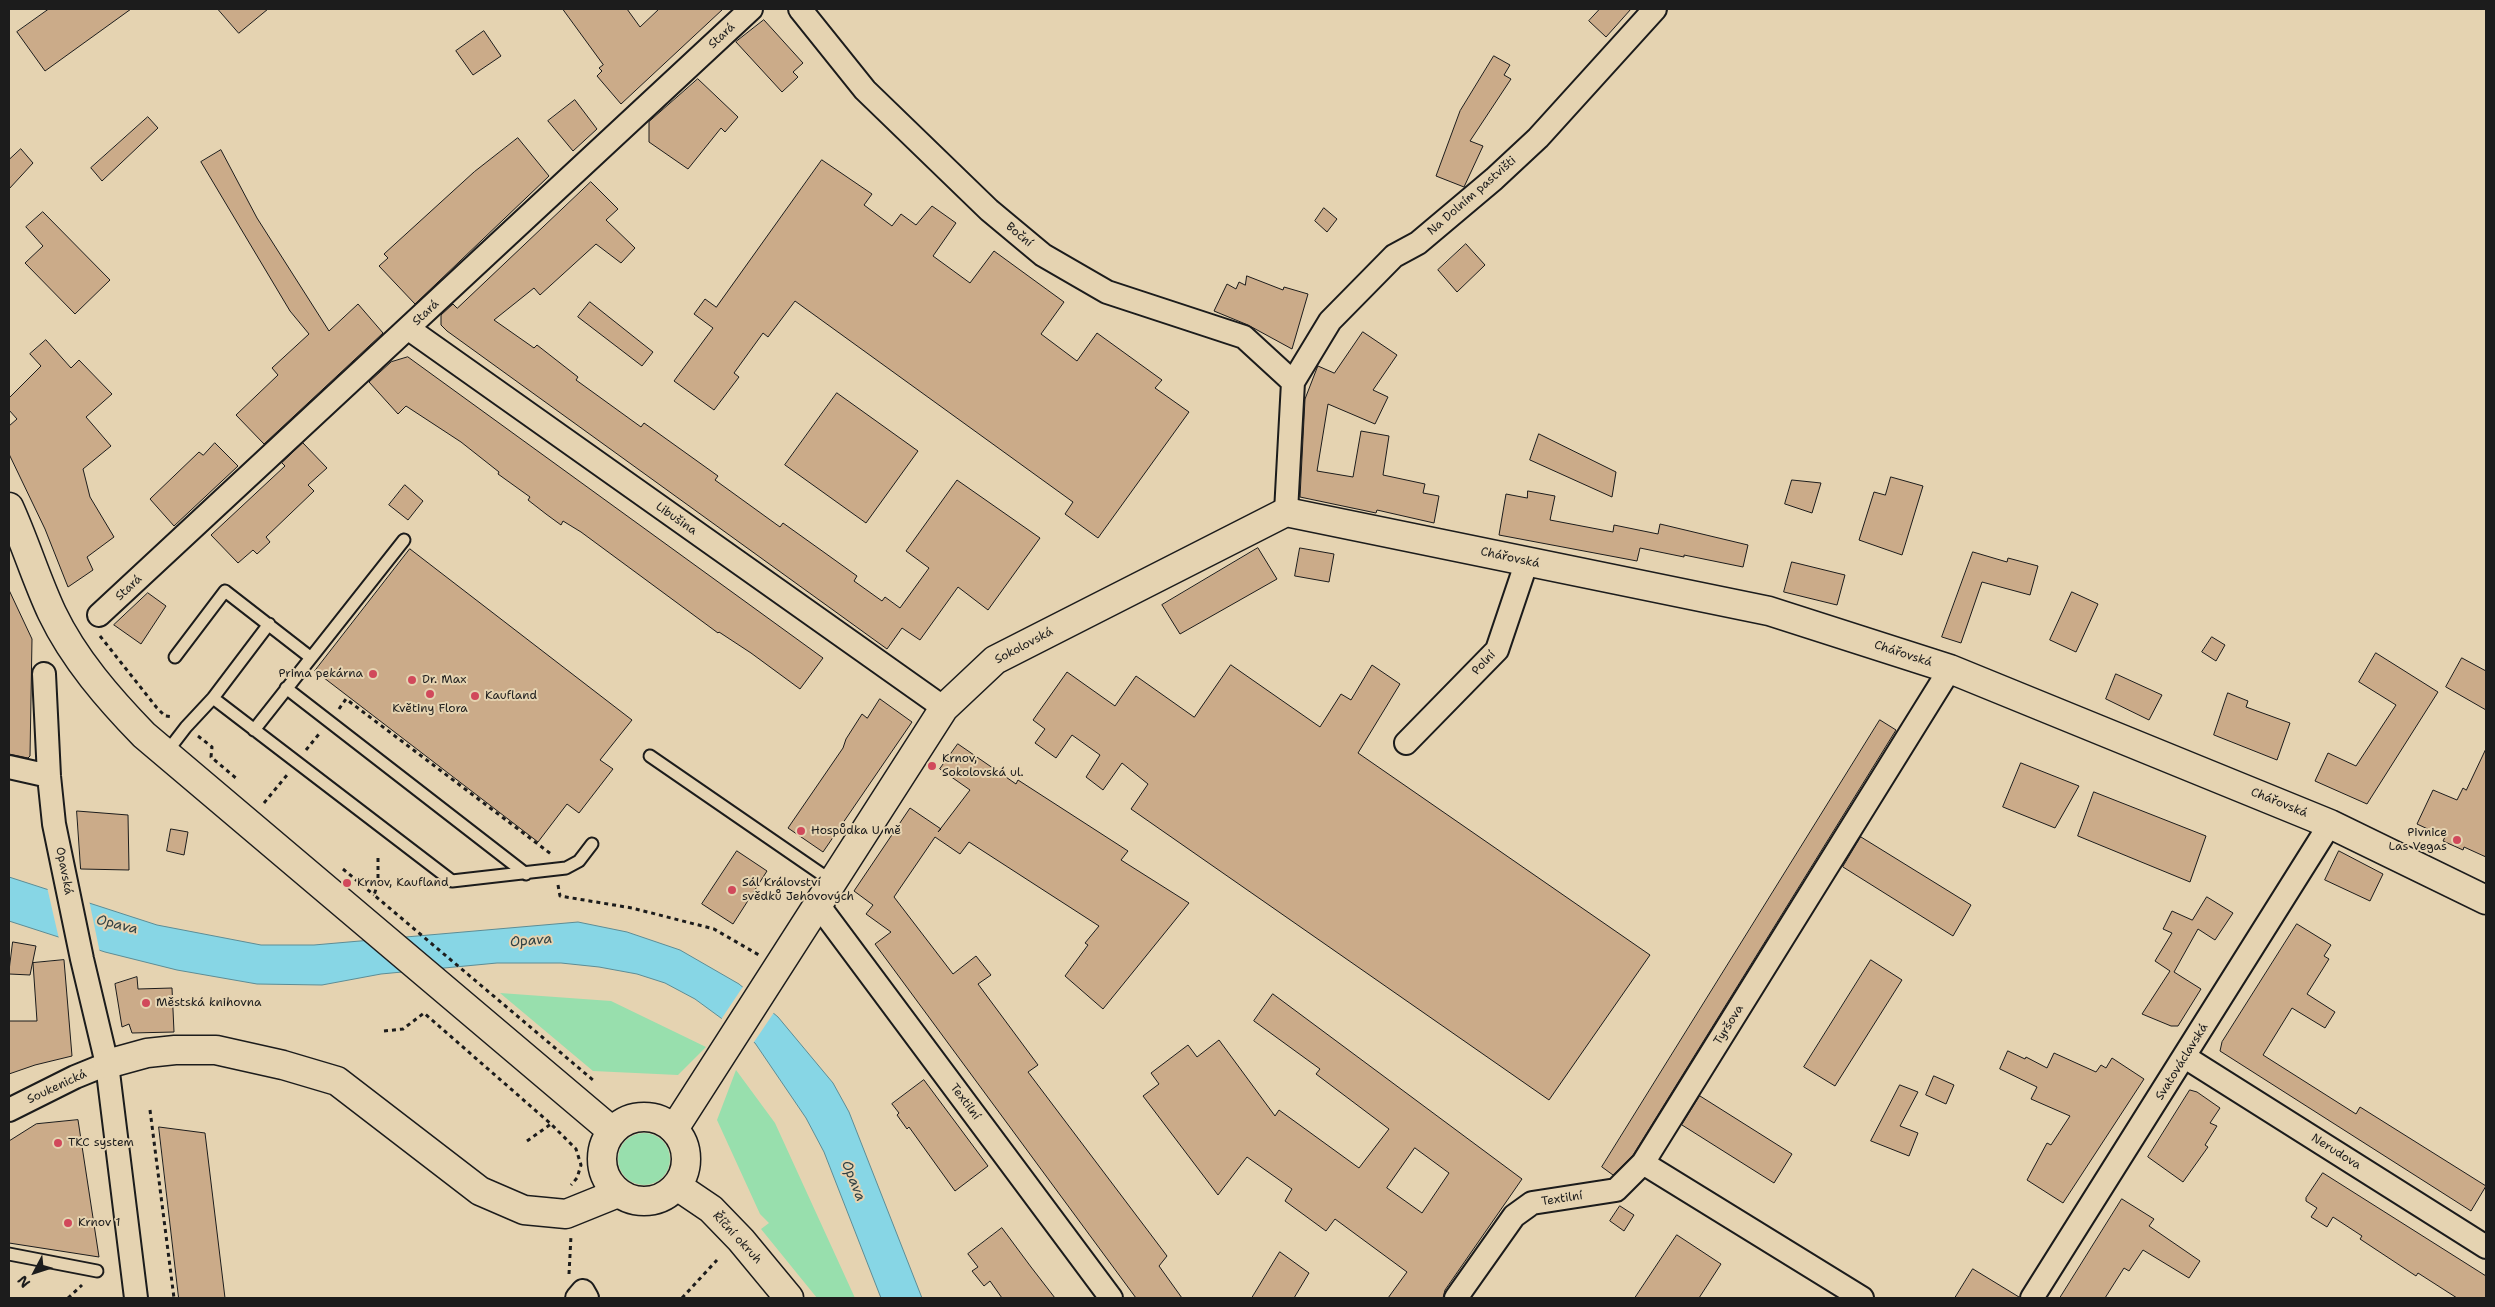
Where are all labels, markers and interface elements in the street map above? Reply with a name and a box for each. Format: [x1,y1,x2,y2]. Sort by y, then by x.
street label: Stará [706,20,738,52]
street label: Na Dolním pastvišti [1425,154,1519,238]
street label: Boční [1003,220,1035,250]
street label: Stará [410,297,442,329]
street label: Libušina [653,500,699,538]
street label: Chářovská [1479,545,1541,571]
street label: Stará [113,572,145,604]
street label: Sokolovská [992,625,1056,667]
street label: Chářovská [1872,638,1934,670]
street label: Polní [1469,648,1499,678]
place label: Prima pekárna [279,667,363,681]
marker: Prima pekárna [367,668,379,680]
place label: Dr. Max [422,673,466,687]
marker: Dr. Max [406,674,418,686]
marker: Květiny Flora [424,688,436,700]
place label: Kaufland [485,689,537,703]
marker: Kaufland [469,690,481,702]
place label: Květiny Flora [392,702,468,716]
place label: Krnov, Sokolovská ul. [942,752,1024,780]
marker: Krnov, Sokolovská ul. [926,760,938,772]
street label: Chářovská [2248,785,2310,821]
place label: Hospůdka U mě [811,824,901,838]
marker: Hospůdka U mě [795,825,807,837]
place label: Pivnice Las Vegas [2389,826,2447,854]
marker: Pivnice Las Vegas [2451,834,2463,846]
street label: Opavská [52,846,76,896]
place label: Krnov, Kaufland [357,876,448,890]
place label: Sál Království svědků Jehovových [742,876,854,904]
marker: Krnov, Kaufland [341,877,353,889]
marker: Sál Království svědků Jehovových [726,884,738,896]
water label: Opava [94,912,140,938]
water label: Opava [509,931,553,951]
place label: Městská knihovna [156,996,262,1010]
marker: Městská knihovna [140,997,152,1009]
street label: Tyršova [1711,1002,1747,1048]
street label: Svatováclavská [2153,1021,2211,1103]
street label: Soukenická [25,1067,89,1107]
street label: Textilní [947,1081,983,1123]
street label: Nerudova [2308,1131,2364,1173]
place label: TKC system [68,1136,134,1150]
marker: TKC system [52,1137,64,1149]
water label: Opava [837,1158,869,1204]
street label: Textilní [1540,1189,1584,1209]
street label: Říční okruh [709,1209,765,1267]
place label: Krnov 1 [78,1216,121,1230]
marker: Krnov 1 [62,1217,74,1229]
north arrow [10,1247,60,1297]
text: N [13,1272,34,1292]

